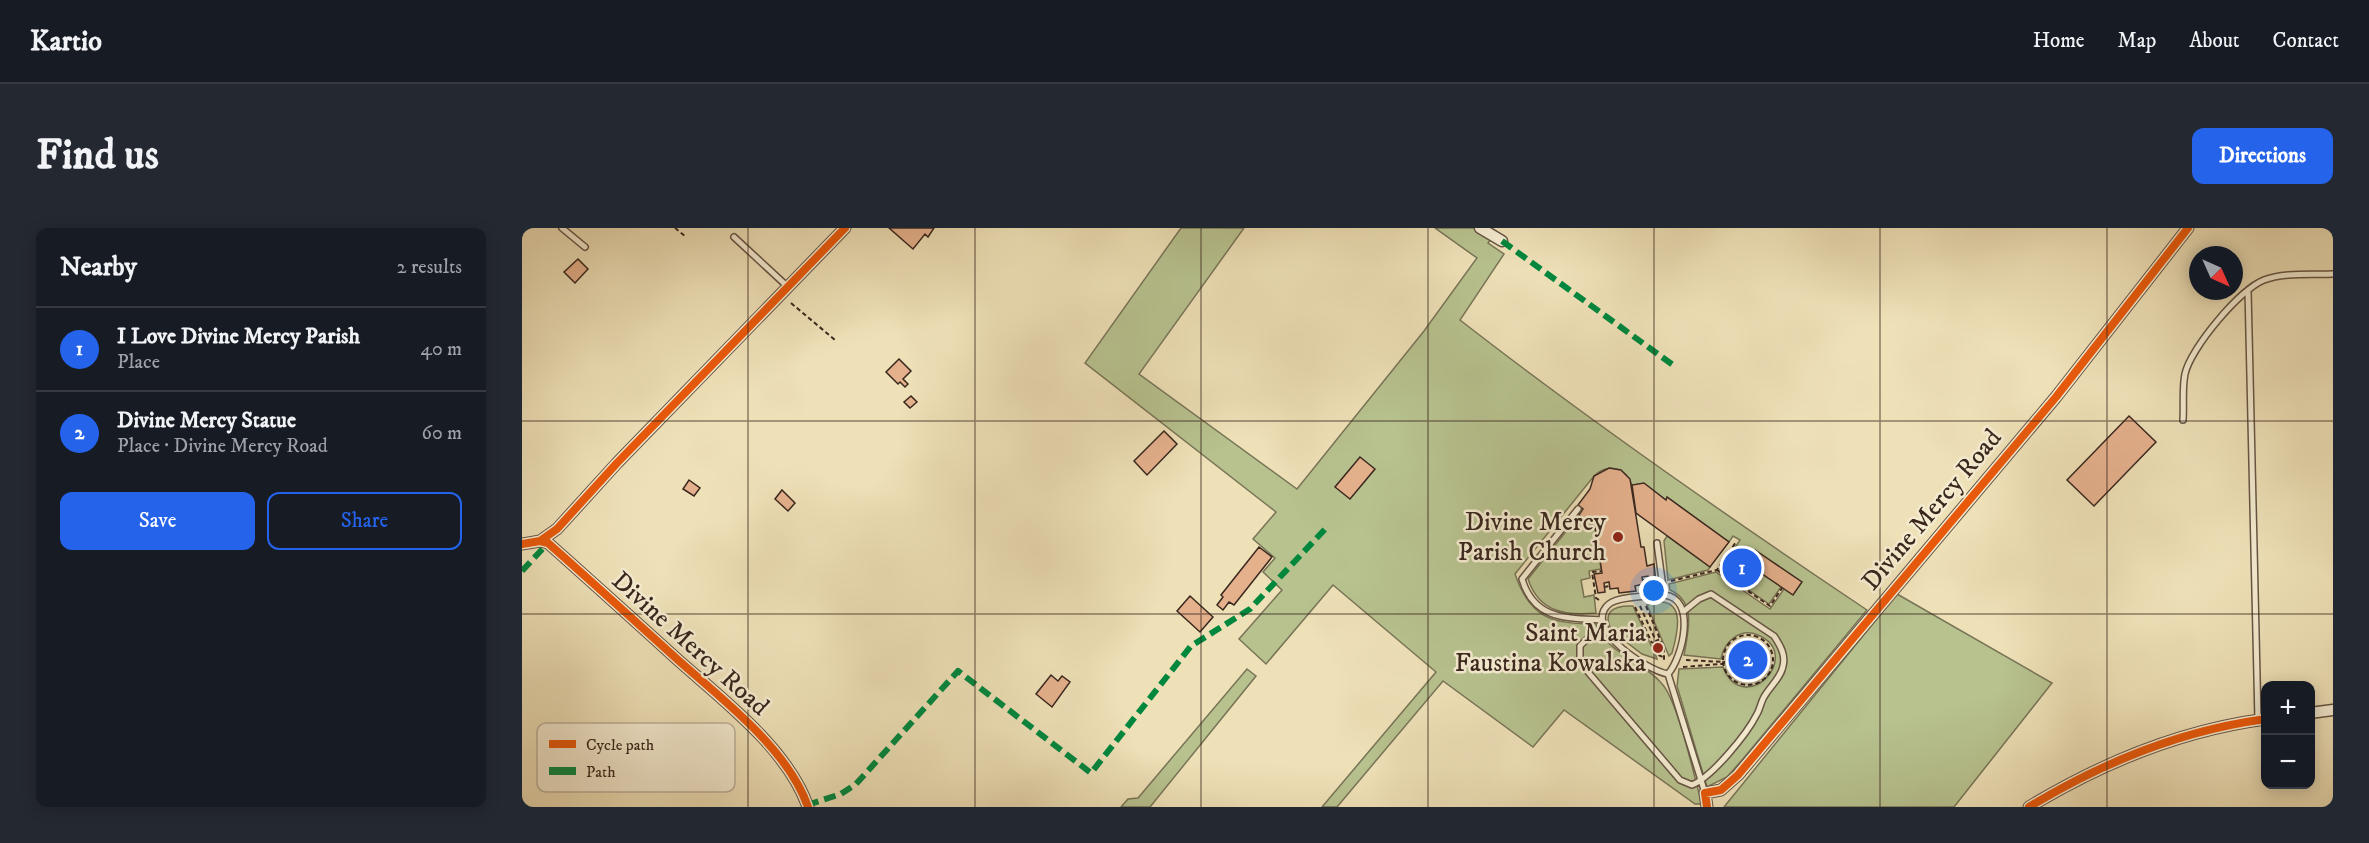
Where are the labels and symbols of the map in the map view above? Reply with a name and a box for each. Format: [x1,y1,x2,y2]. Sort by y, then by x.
north arrow [2189,246,2243,300]
street label: Divine Mercy Road [1855,422,2009,598]
place label: Divine Mercy Parish Church [1458,506,1607,569]
marker: Divine Mercy Parish Church [1611,530,1625,544]
pin: 1 [1722,546,1762,590]
street label: Divine Mercy Road [604,565,776,723]
your location [1639,576,1668,605]
place label: Saint Maria Faustina Kowalska [1455,617,1646,680]
pin: 2 [1728,638,1768,682]
marker: Saint Maria Faustina Kowalska [1651,641,1665,655]
legend [537,723,735,792]
text: Cycle path [586,735,655,755]
text: Path [586,762,616,782]

